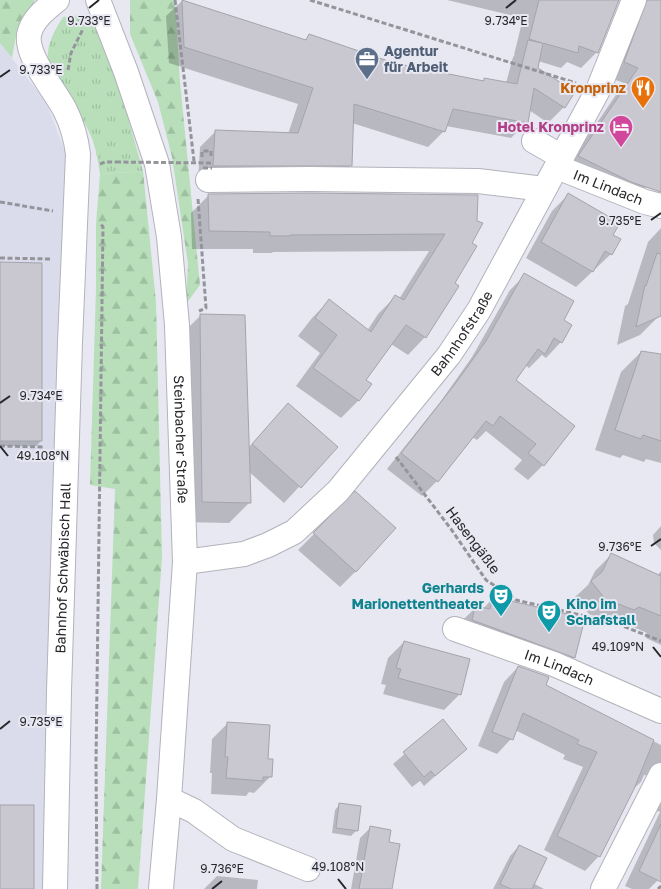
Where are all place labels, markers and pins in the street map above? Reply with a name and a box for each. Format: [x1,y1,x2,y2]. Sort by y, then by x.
place label: Agentur für Arbeit [384,42,449,75]
office icon: Agentur für Arbeit [354,46,380,80]
restaurant icon: Kronprinz [630,75,656,109]
place label: Kronprinz [560,79,626,96]
hotel icon: Hotel Kronprinz [608,114,634,148]
place label: Hotel Kronprinz [497,118,604,135]
place label: Gerhards Marionettentheater [351,579,485,612]
theatre icon: Gerhards Marionettentheater [488,583,514,617]
place label: Kino im Schafstall [566,595,636,628]
theatre icon: Kino im Schafstall [536,599,562,633]

